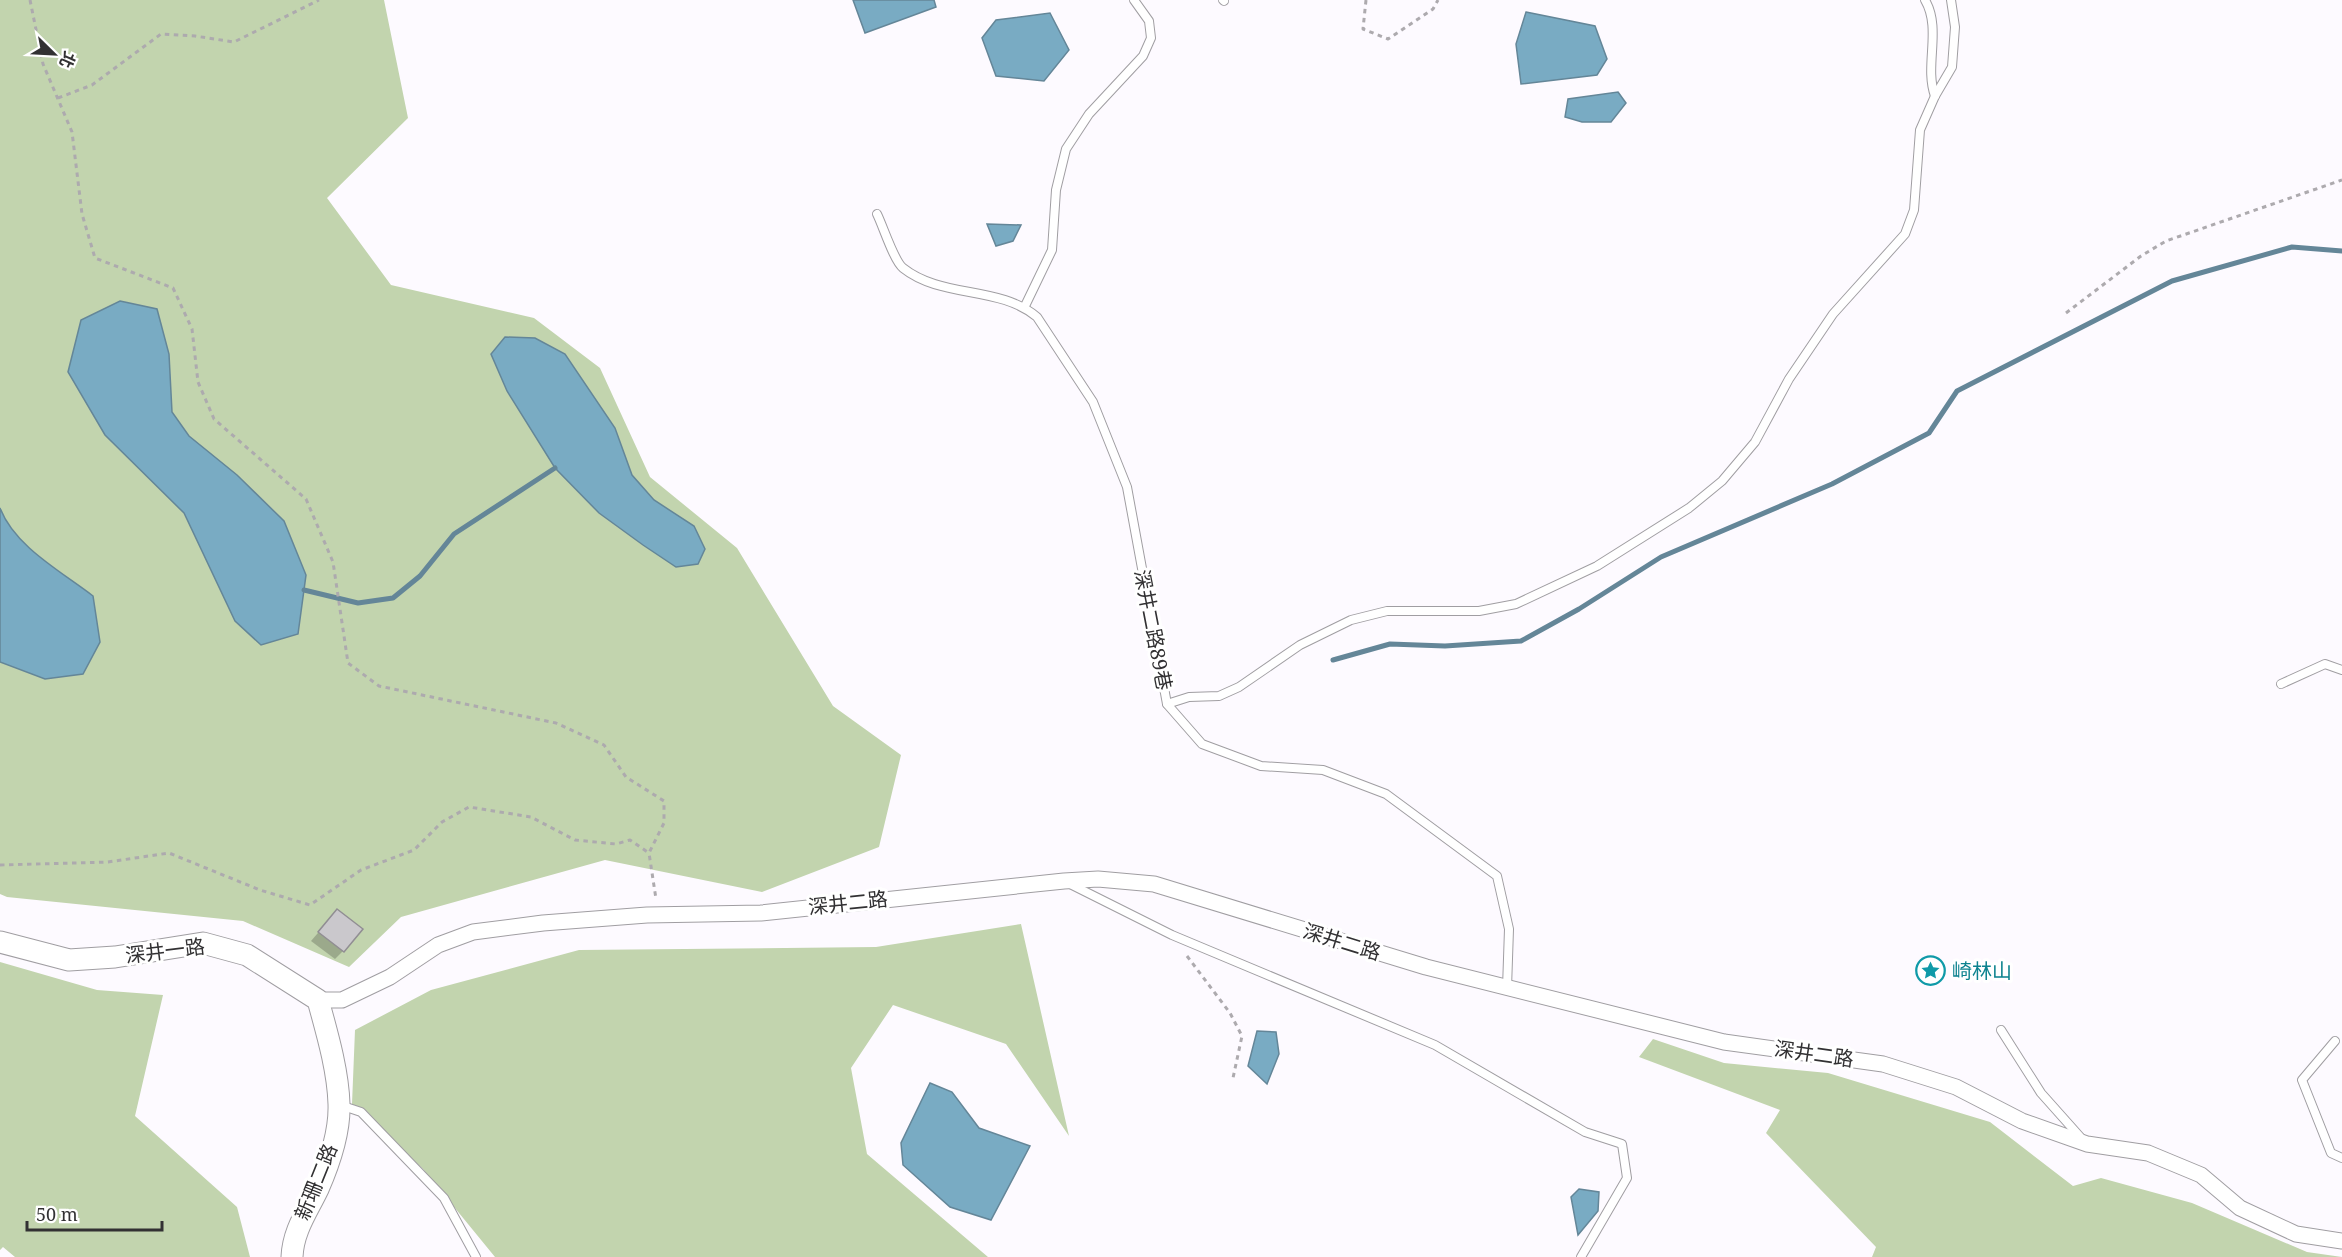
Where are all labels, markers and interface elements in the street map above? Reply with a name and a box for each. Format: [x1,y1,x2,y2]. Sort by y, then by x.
north arrow [24,24,84,84]
text: 北 [54,48,81,72]
street label: 深井二路89巷 [1129,567,1178,693]
street label: 深井二路 [807,885,889,920]
street label: 深井二路 [1300,917,1384,966]
street label: 深井一路 [124,932,206,969]
place icon: 崎林山 [1915,955,1947,987]
place label: 崎林山 [1952,957,2012,984]
street label: 深井二路 [1773,1035,1856,1072]
street label: 新珊二路 [288,1140,343,1224]
scale bar [27,1194,162,1232]
text: 50 m [36,1202,78,1226]

